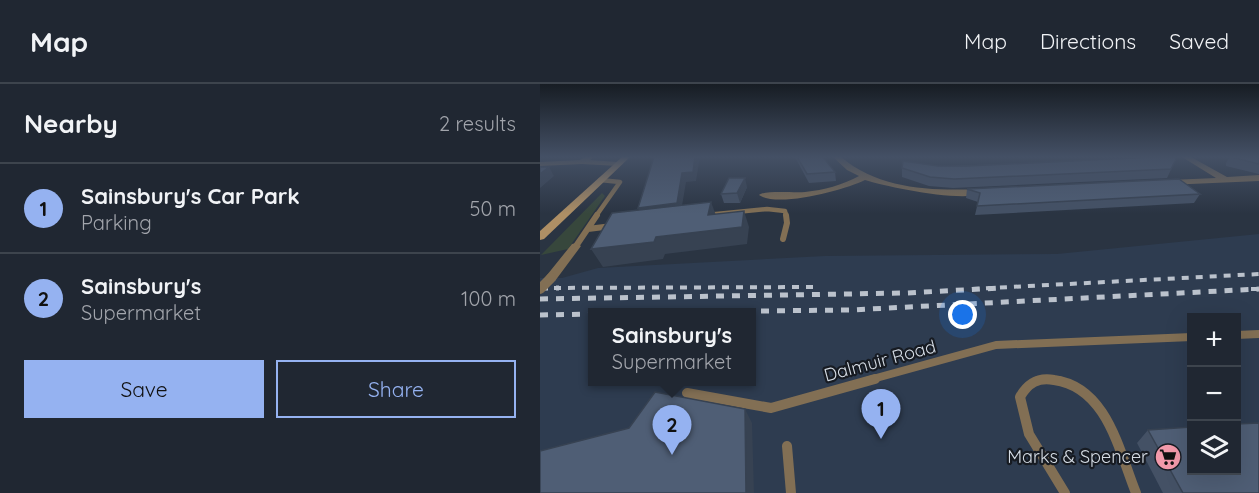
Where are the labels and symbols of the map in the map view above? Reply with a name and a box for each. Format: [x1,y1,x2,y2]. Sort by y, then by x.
your location [948,300,977,329]
street label: Dalmuir Road [821,335,938,387]
pin: 1 [862,390,900,439]
pin: 2 [652,406,692,455]
supermarket icon: Marks & Spencer [1153,442,1183,472]
place label: Marks & Spencer [1007,445,1148,468]

